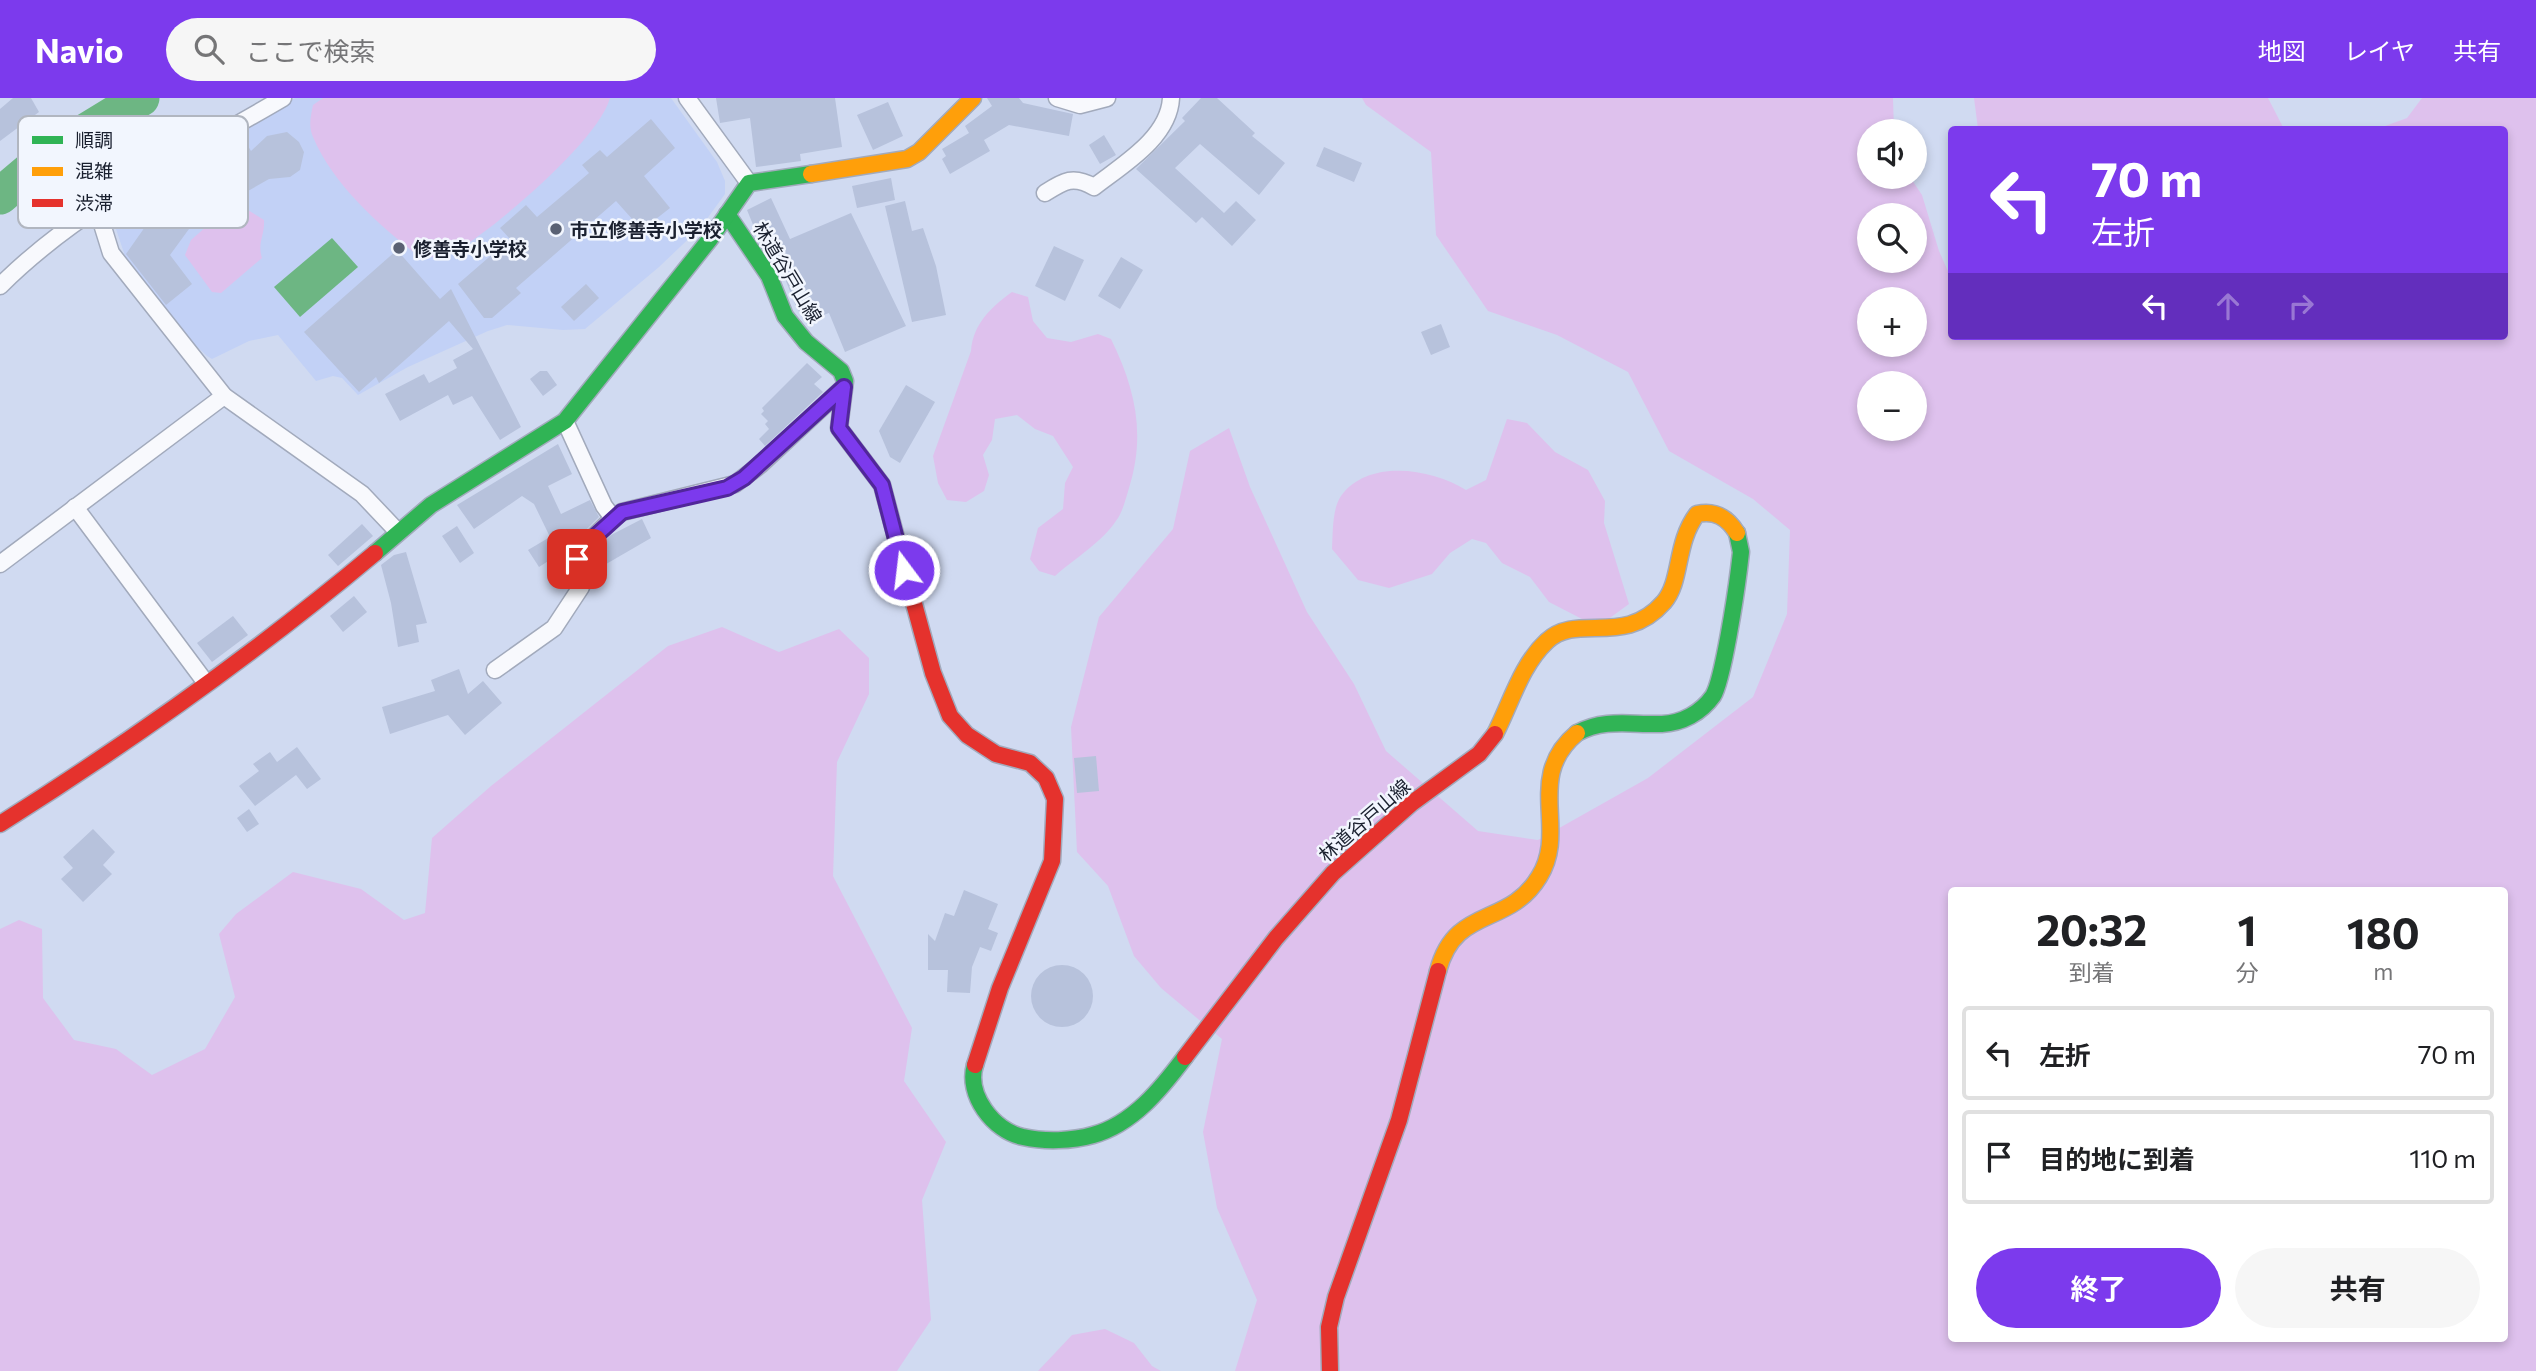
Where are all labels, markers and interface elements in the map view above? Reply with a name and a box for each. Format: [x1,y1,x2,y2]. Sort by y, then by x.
search box [166,18,656,81]
text: Navio [35,29,124,70]
icon: search [190,30,228,68]
text: ここで検索 [246,35,376,66]
text: 地図 [2258,36,2306,65]
text: レイヤ [2344,36,2415,65]
text: 共有 [2453,36,2501,65]
legend [18,116,248,228]
map controls [1857,119,1927,441]
button: sound [1857,119,1927,189]
text: 順調 [75,128,113,151]
text: 70 m [2091,147,2202,207]
icon: left [1976,154,2067,245]
text: 混雑 [75,159,113,182]
text: 渋滞 [75,191,113,214]
button: search [1857,203,1927,273]
text: 左折 [2091,211,2155,251]
street label: 林道谷戸山線 [749,217,827,327]
place label: 市立修善寺小学校 [570,218,722,241]
marker: 市立修善寺小学校 [548,221,564,237]
place label: 修善寺小学校 [413,237,527,260]
marker: 修善寺小学校 [391,240,407,256]
button: + [1857,287,1927,357]
icon: left [2136,287,2174,325]
icon: ahead [2209,287,2247,325]
icon: right [2282,287,2320,325]
button: − [1857,371,1927,441]
pin [547,529,607,589]
position arrow [867,533,941,607]
icon: arrive [558,540,596,578]
street label: 林道谷戸山線 [1313,774,1415,866]
text: 20:32 [2036,903,2147,955]
text: 1 [2237,903,2256,955]
text: 180 [2347,906,2420,958]
text: m [2373,957,2393,985]
text: 到着 [2069,958,2115,986]
text: 分 [2235,958,2258,986]
icon: left [1980,1034,2018,1072]
text: 70 m [2418,1038,2476,1069]
text: 左折 [2039,1039,2091,1070]
icon: arrive [1980,1138,2018,1176]
text: 110 m [2409,1142,2476,1173]
text: 目的地に到着 [2039,1143,2195,1174]
button: 終了 [1976,1248,2221,1328]
button: 共有 [2235,1248,2480,1328]

